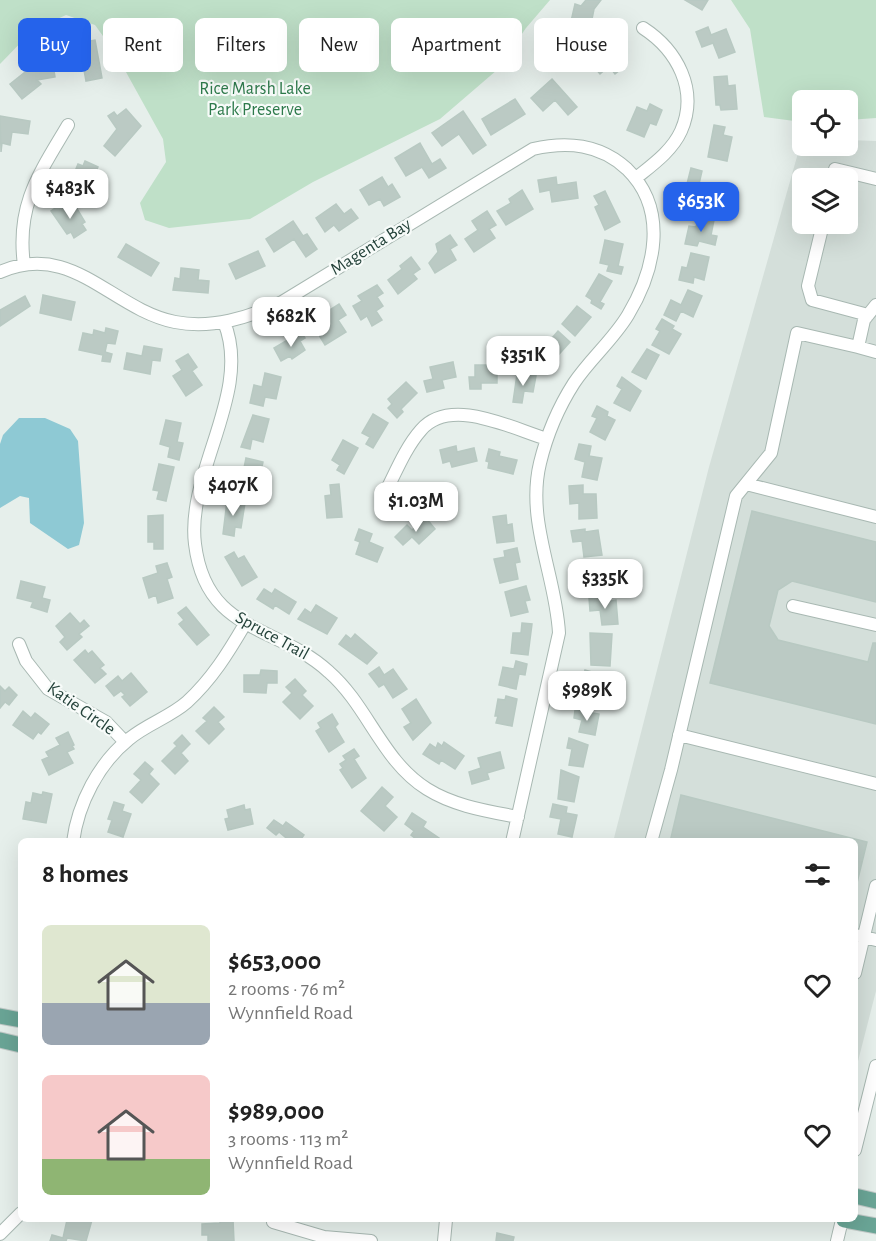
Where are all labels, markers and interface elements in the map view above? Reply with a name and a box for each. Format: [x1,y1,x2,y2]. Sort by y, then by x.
chip: Buy [18,18,91,72]
chip: Rent [103,18,183,72]
chip: Filters [195,18,287,72]
chip: New [299,18,379,72]
chip: Apartment [391,18,522,72]
chip: House [534,18,628,72]
park label: Rice Marsh Lake Park Preserve [199,80,311,119]
map controls [792,90,858,234]
button: locate [792,90,858,156]
button: layers [792,168,858,234]
pin: $483K [28,169,112,220]
text: $483K [45,178,95,198]
pin: $653K [659,182,743,233]
text: $653K [677,191,725,211]
street label: Magenta Bay [328,215,415,279]
pin: $682K [249,297,333,348]
text: $682K [266,306,316,326]
pin: $351K [481,336,565,387]
text: $351K [500,345,546,365]
pin: $407K [191,466,275,517]
text: $407K [208,475,258,495]
pin: $1.03M [367,482,465,533]
text: $1.03M [388,491,444,511]
pin: $335K [563,559,647,610]
text: $335K [582,568,628,588]
street label: Spruce Trail [232,608,312,664]
pin: $989K [545,671,629,722]
street label: Katie Circle [44,679,118,739]
text: $989K [562,680,612,700]
icon: filters [801,858,834,891]
text: 8 homes [42,861,129,887]
text: $653,000 [228,948,321,974]
icon: home [90,949,162,1021]
icon: heart [801,969,834,1002]
text: 2 rooms · 76 m² [228,979,345,999]
text: Wynnfield Road [228,1003,353,1023]
text: $989,000 [228,1098,324,1124]
icon: home [90,1099,162,1171]
icon: heart [801,1119,834,1152]
text: 3 rooms · 113 m² [228,1129,348,1149]
text: Wynnfield Road [228,1153,353,1173]

